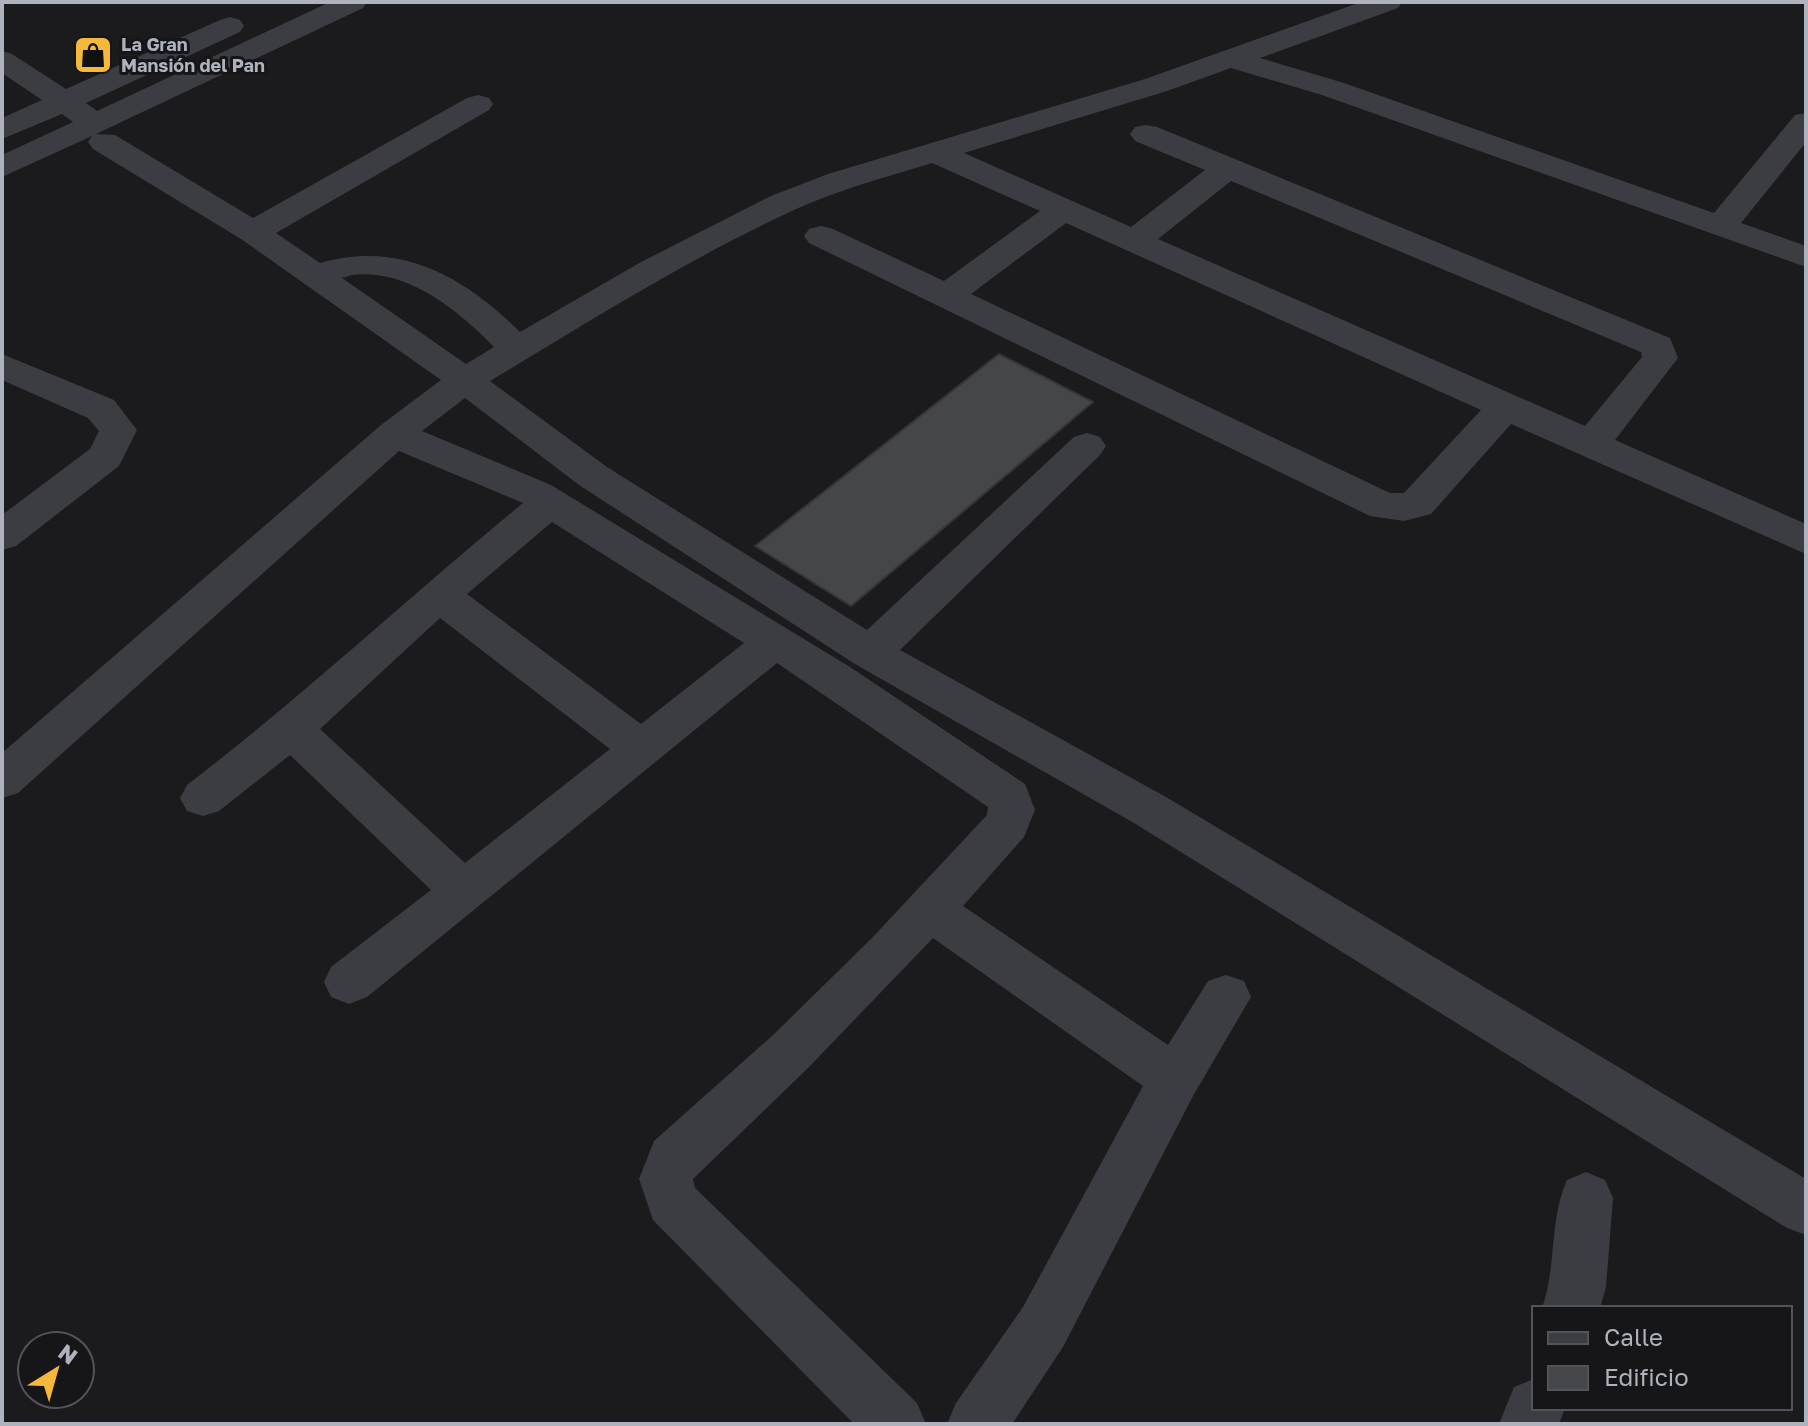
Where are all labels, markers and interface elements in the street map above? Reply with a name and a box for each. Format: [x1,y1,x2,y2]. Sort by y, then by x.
place label: La Gran Mansión del Pan [121,33,265,76]
shop icon: La Gran Mansión del Pan [72,34,114,76]
legend [1532,1306,1792,1410]
text: Calle [1604,1322,1663,1351]
north arrow [16,1330,96,1410]
text: N [54,1338,83,1369]
text: Edificio [1604,1362,1689,1391]

